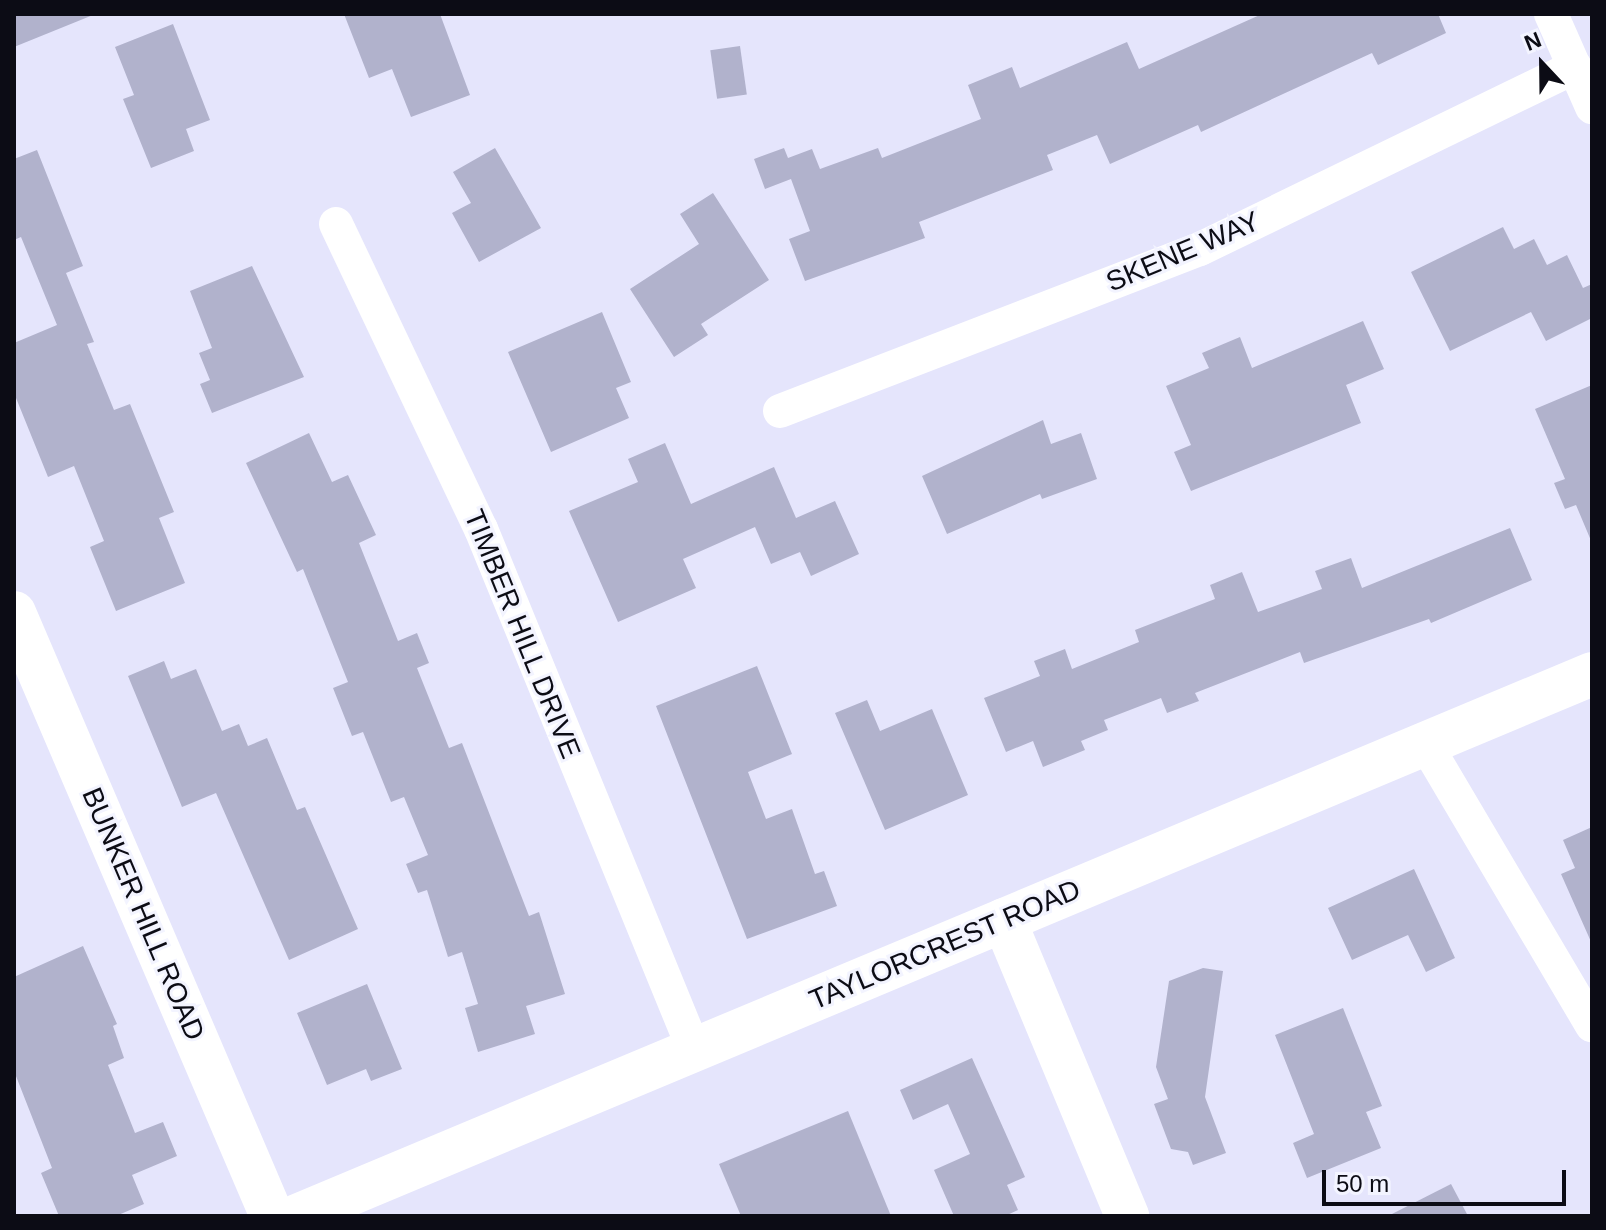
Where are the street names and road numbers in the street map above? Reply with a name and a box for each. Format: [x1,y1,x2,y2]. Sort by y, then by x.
street label: SKENE WAY [1101,205,1265,299]
street label: TIMBER HILL DRIVE [457,504,587,764]
street label: BUNKER HILL ROAD [74,782,212,1046]
street label: TAYLORCREST ROAD [804,873,1086,1017]

